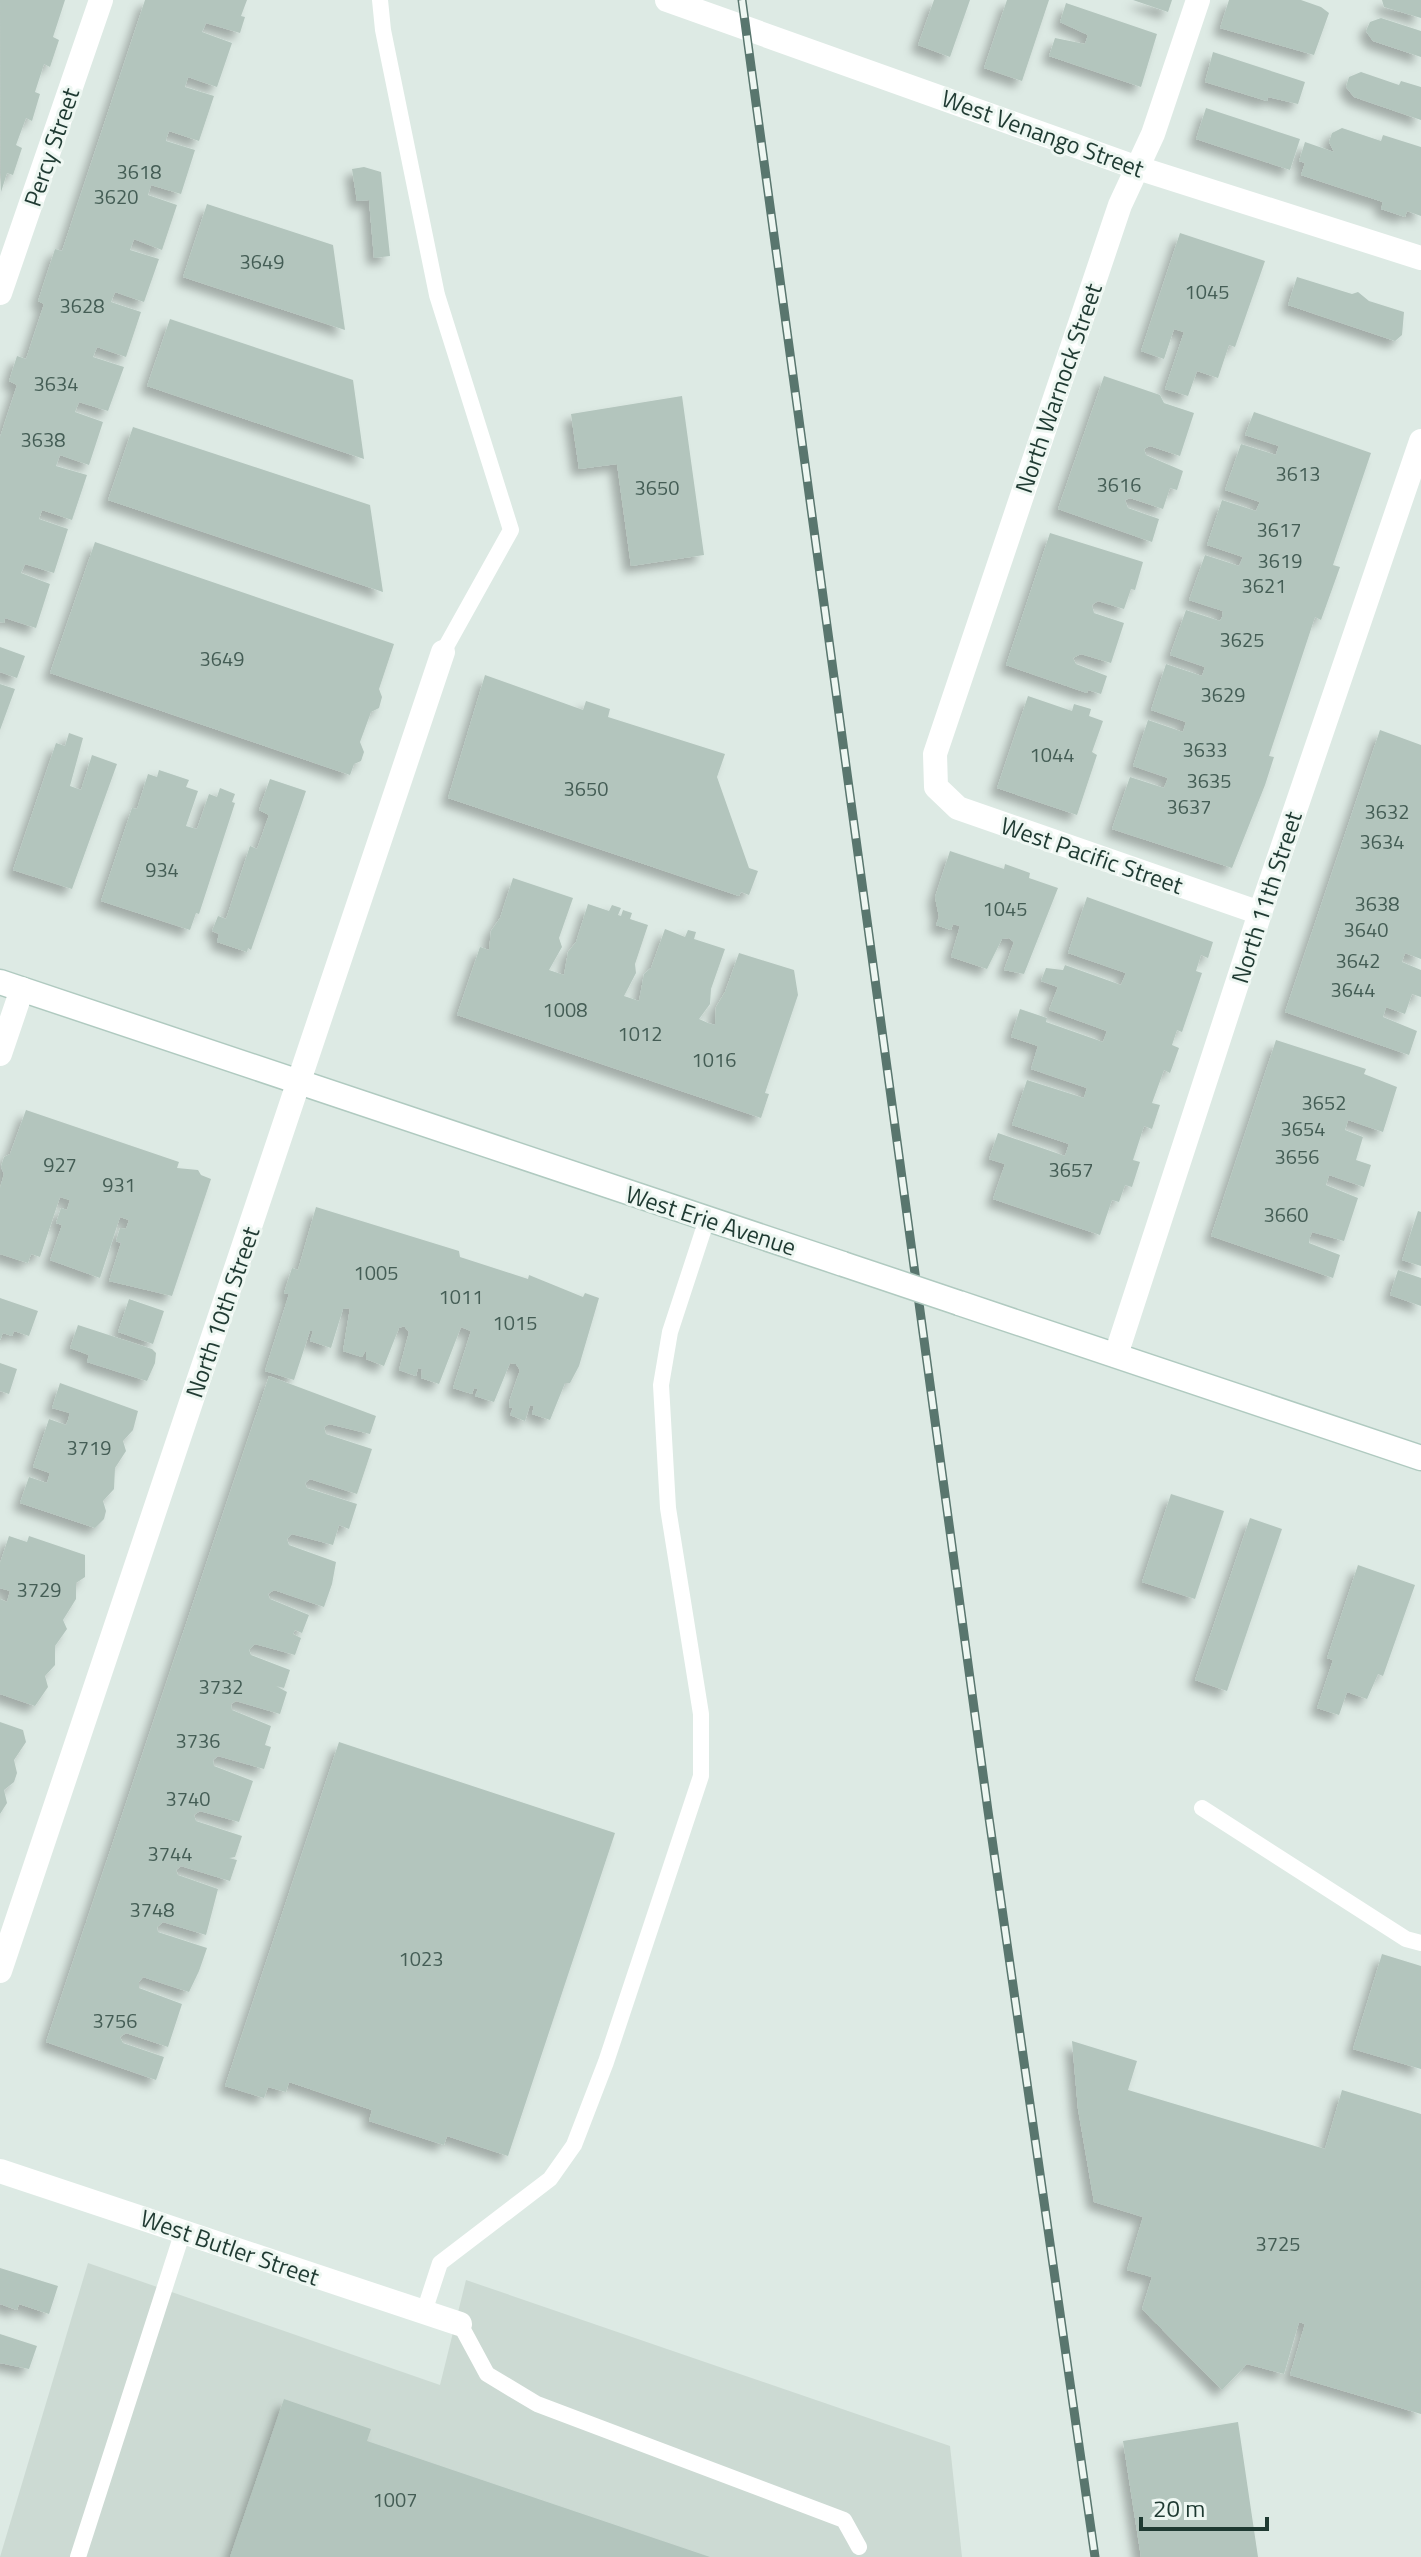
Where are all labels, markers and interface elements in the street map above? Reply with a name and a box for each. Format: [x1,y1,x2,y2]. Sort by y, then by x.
street label: West Venango Street [937,80,1150,187]
street label: Percy Street [14,82,88,211]
house number: 3618 [117,156,161,187]
house number: 3620 [94,181,138,212]
house number: 3649 [240,246,284,277]
house number: 1045 [1185,276,1229,307]
street label: North Warnock Street [1005,278,1111,498]
house number: 3628 [60,290,104,321]
house number: 3634 [34,368,78,399]
house number: 3638 [21,424,65,455]
house number: 3613 [1276,458,1320,489]
house number: 3616 [1097,469,1141,500]
house number: 3650 [635,472,679,503]
house number: 3617 [1257,514,1301,545]
house number: 3619 [1258,545,1302,576]
house number: 3621 [1242,570,1286,601]
house number: 3625 [1220,624,1264,655]
house number: 3649 [200,643,244,674]
house number: 3629 [1201,679,1245,710]
house number: 3633 [1183,734,1227,765]
house number: 1044 [1030,739,1074,770]
house number: 3635 [1187,765,1231,796]
house number: 3650 [564,773,608,804]
house number: 3637 [1167,791,1211,822]
house number: 3632 [1365,796,1409,827]
street label: North 11th Street [1221,806,1311,988]
street label: West Pacific Street [996,807,1188,903]
house number: 3634 [1360,826,1404,857]
house number: 934 [145,854,179,885]
house number: 3638 [1355,888,1399,919]
house number: 1045 [983,893,1027,924]
house number: 3640 [1344,914,1388,945]
house number: 3642 [1336,945,1380,976]
house number: 3644 [1331,974,1375,1005]
house number: 1008 [543,994,587,1025]
house number: 1012 [618,1018,662,1049]
house number: 1016 [692,1044,736,1075]
house number: 3652 [1302,1087,1346,1118]
house number: 3654 [1281,1113,1325,1144]
house number: 3656 [1275,1141,1319,1172]
house number: 927 [43,1149,77,1180]
house number: 3657 [1049,1154,1093,1185]
house number: 931 [102,1169,136,1200]
street label: West Erie Avenue [621,1176,801,1264]
house number: 3660 [1264,1199,1308,1230]
street label: North 10th Street [176,1221,268,1402]
house number: 1005 [354,1257,398,1288]
house number: 1011 [439,1281,483,1312]
house number: 1015 [493,1307,537,1338]
house number: 3719 [67,1432,111,1463]
house number: 3729 [17,1574,61,1605]
house number: 3732 [199,1671,243,1702]
house number: 3736 [176,1725,220,1756]
house number: 3740 [166,1783,210,1814]
house number: 3744 [148,1838,192,1869]
house number: 3748 [130,1894,174,1925]
house number: 1023 [399,1943,443,1974]
house number: 3756 [93,2005,137,2036]
street label: West Butler Street [136,2200,325,2295]
house number: 3725 [1256,2228,1300,2259]
scale bar [1141,2481,1267,2531]
house number: 1007 [373,2484,417,2515]
text: 20 m [1153,2490,1205,2526]

